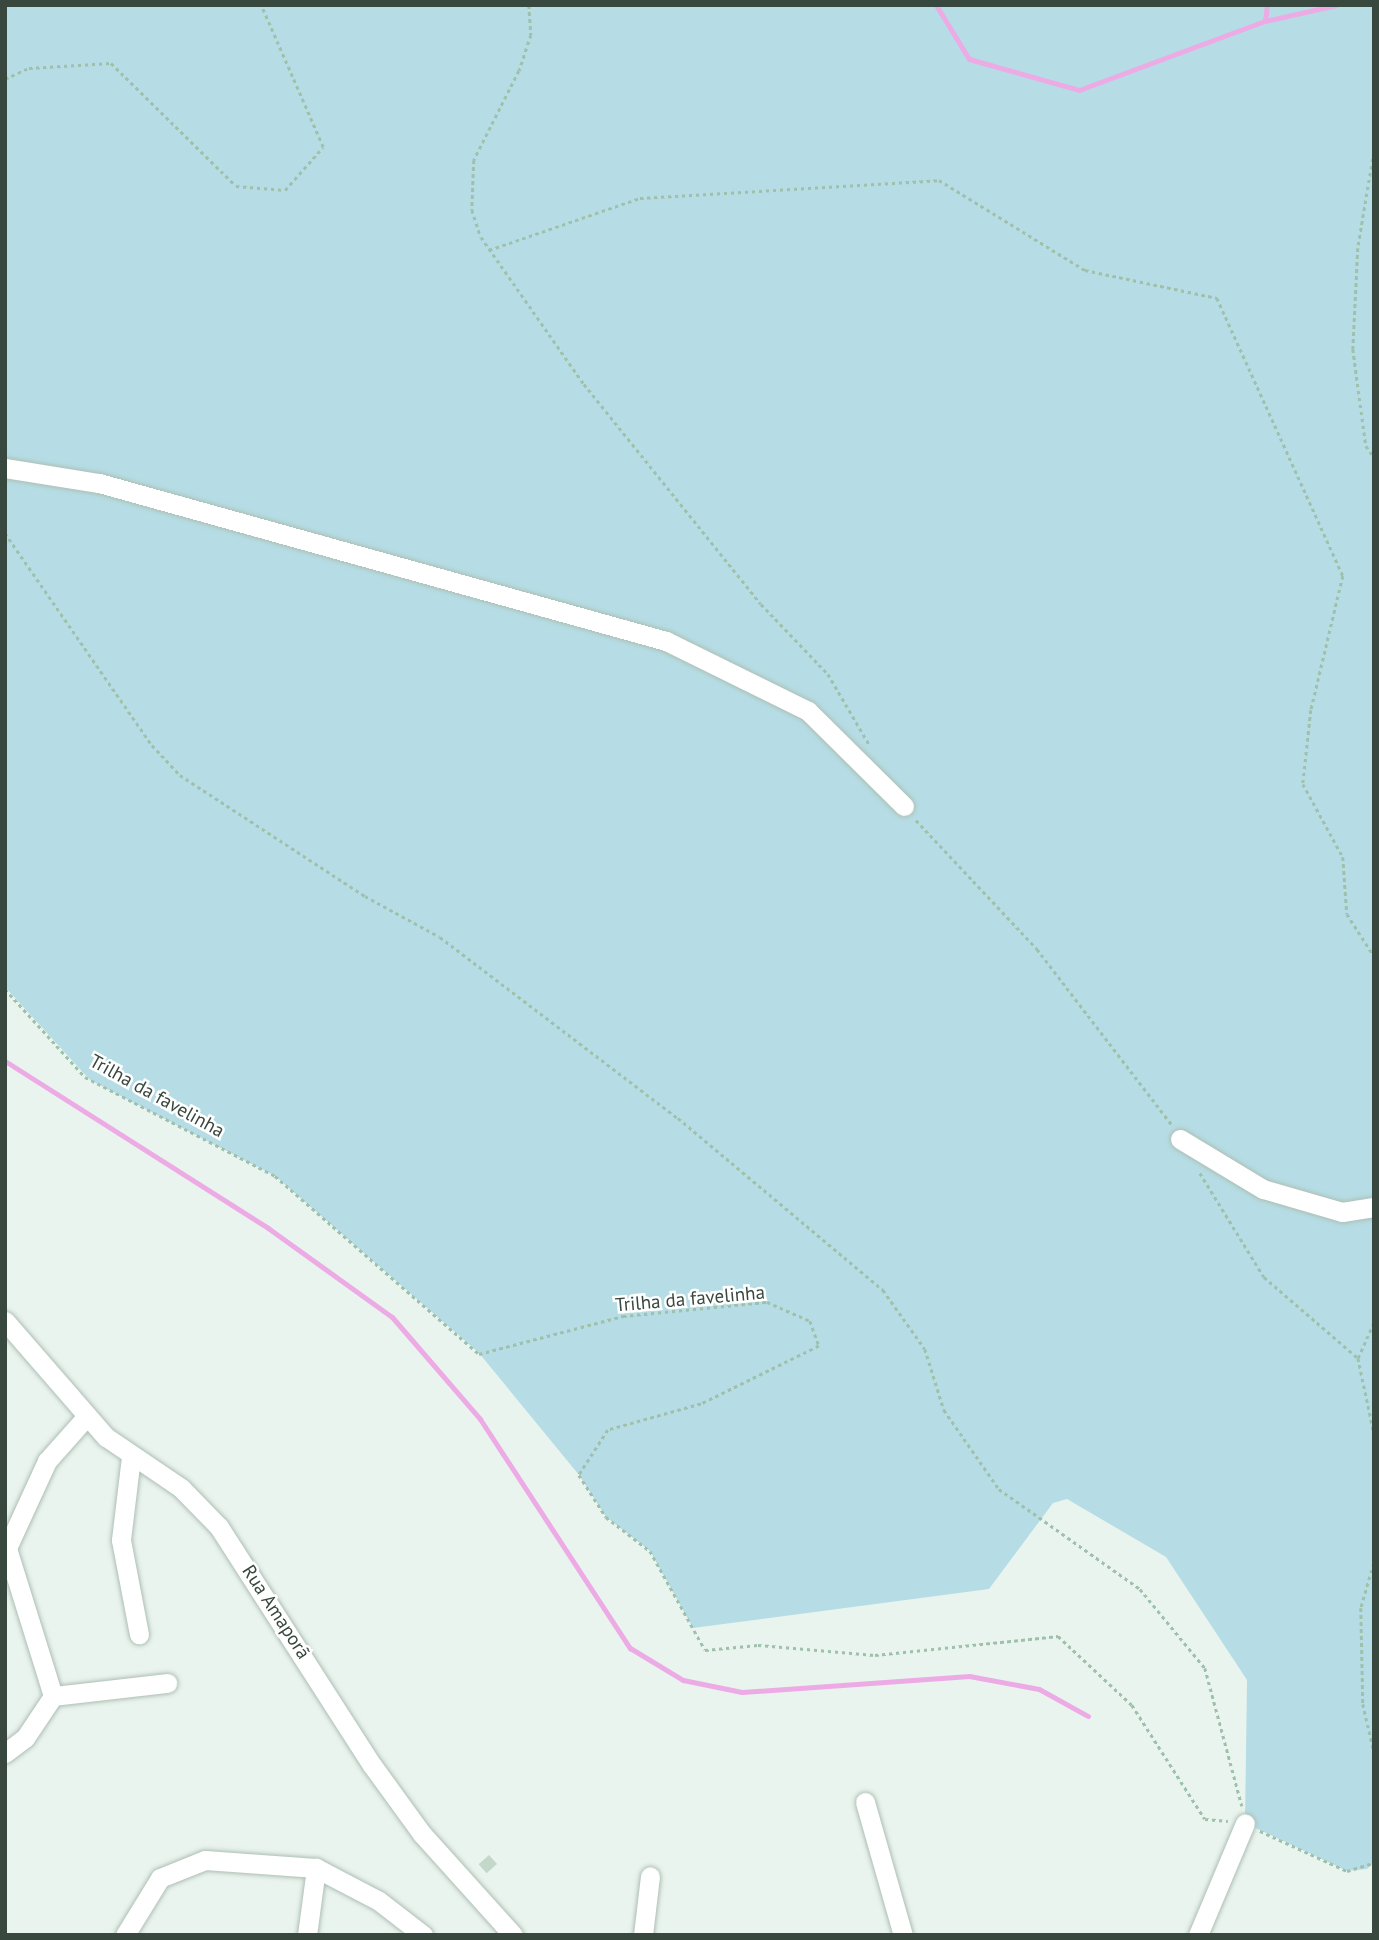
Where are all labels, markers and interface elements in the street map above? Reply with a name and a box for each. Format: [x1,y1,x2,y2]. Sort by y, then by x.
street label: Trilha da favelinha [86,1050,228,1142]
street label: Trilha da favelinha [614,1281,766,1317]
street label: Rua Amaporã [237,1560,315,1664]

